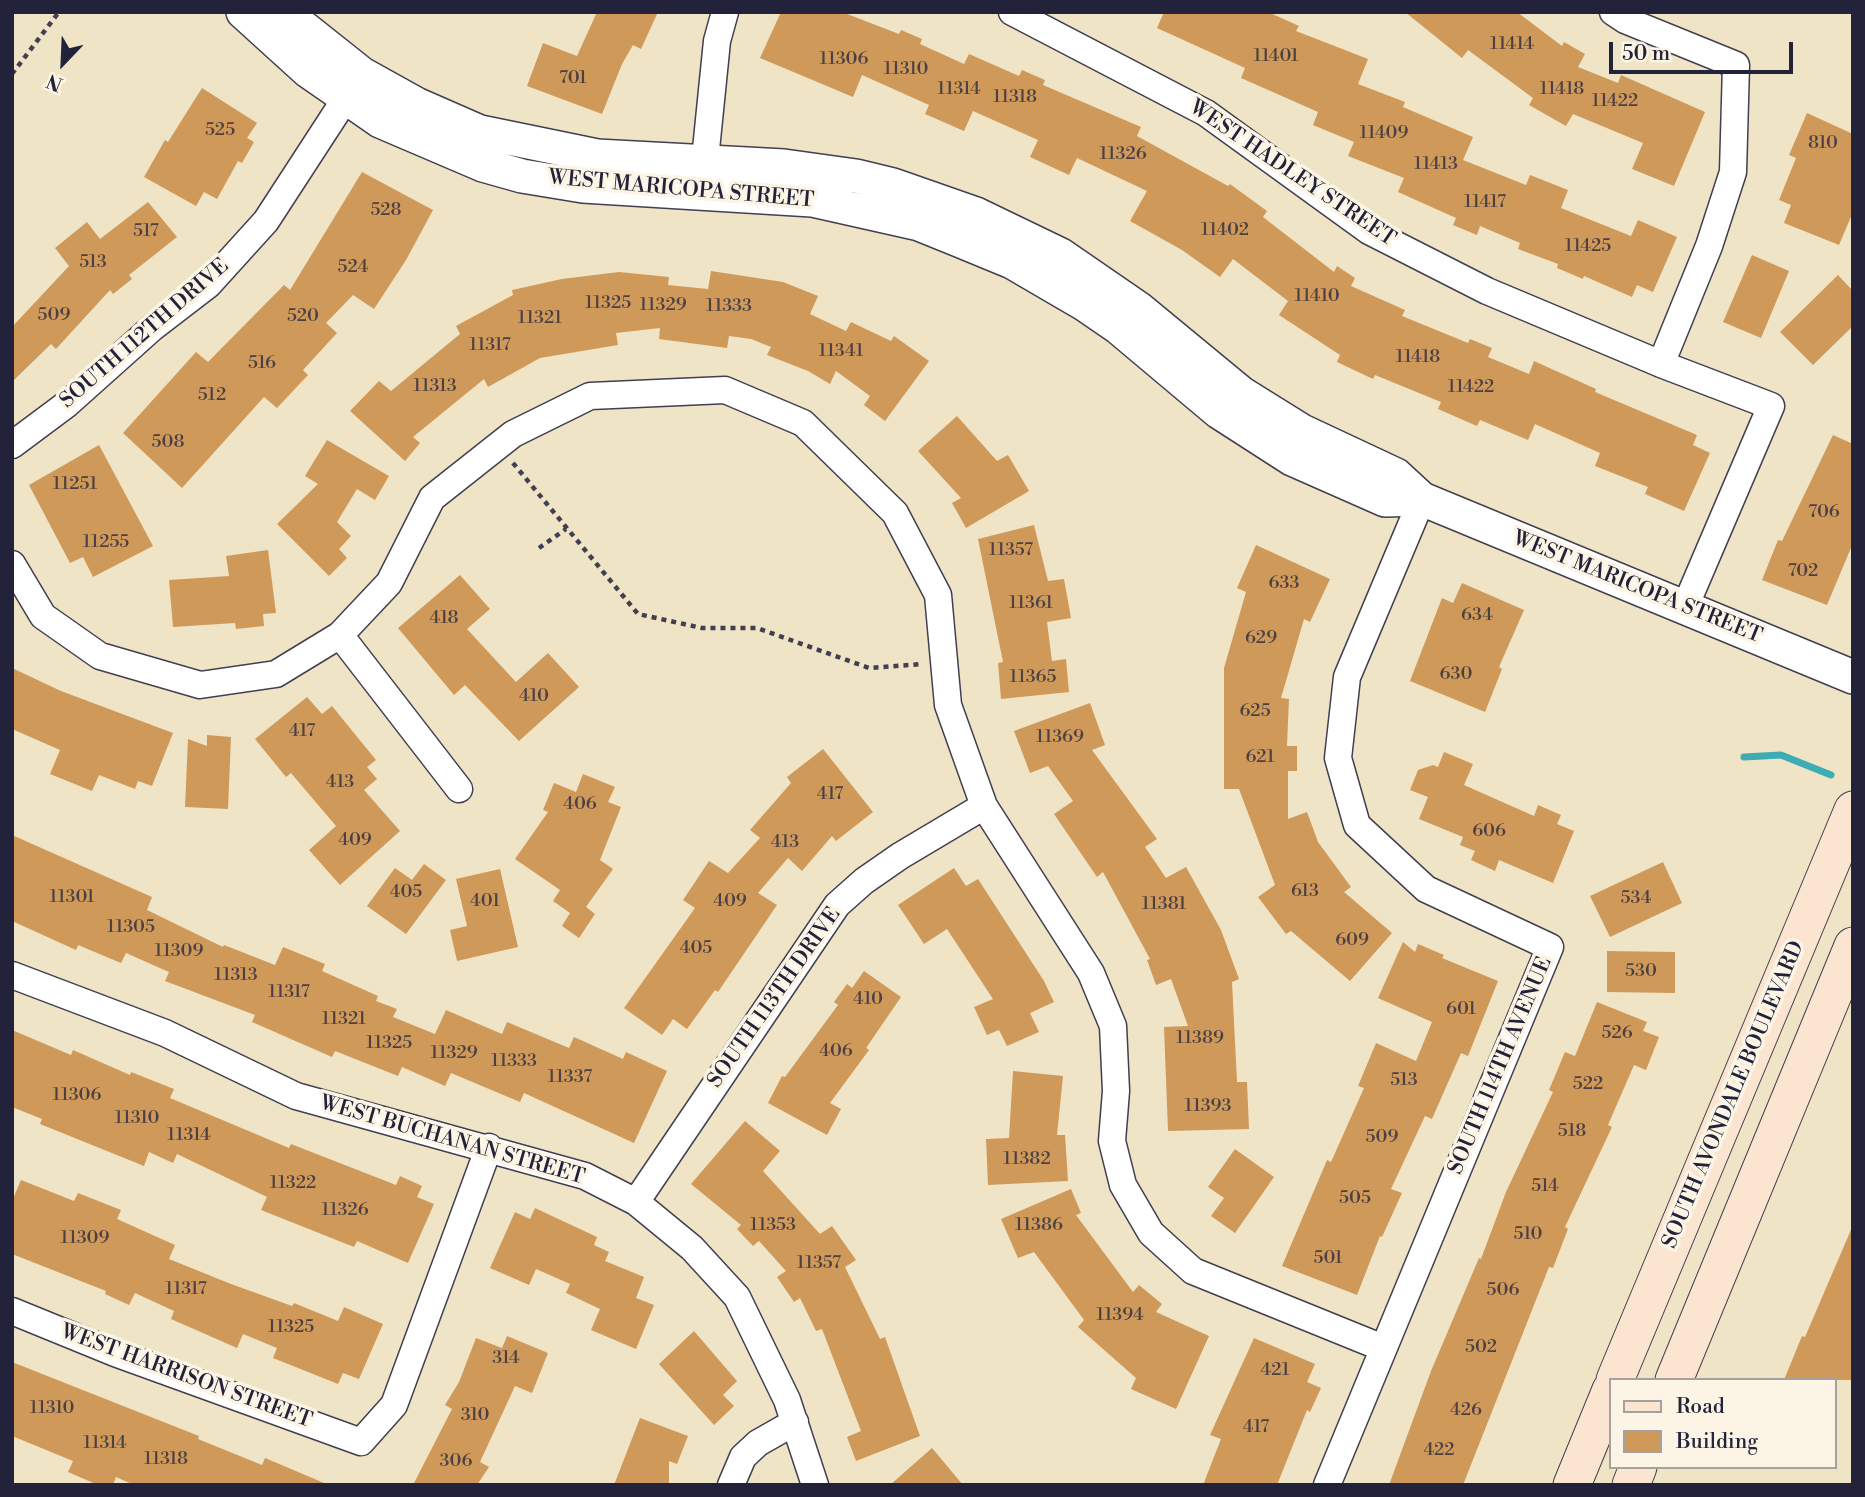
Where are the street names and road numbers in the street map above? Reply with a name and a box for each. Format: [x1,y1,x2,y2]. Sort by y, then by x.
street label: WEST HADLEY STREET [1184,95,1400,253]
street label: WEST MARICOPA STREET [547,166,815,214]
street label: SOUTH 112TH DRIVE [55,254,235,414]
street label: WEST MARICOPA STREET [1509,526,1765,650]
street label: SOUTH 113TH DRIVE [703,903,847,1093]
street label: SOUTH AVONDALE BOULEVARD [1658,938,1810,1252]
street label: SOUTH 114TH AVENUE [1444,954,1558,1178]
street label: WEST BUCHANAN STREET [317,1091,587,1191]
street label: WEST HARRISON STREET [57,1320,315,1434]

